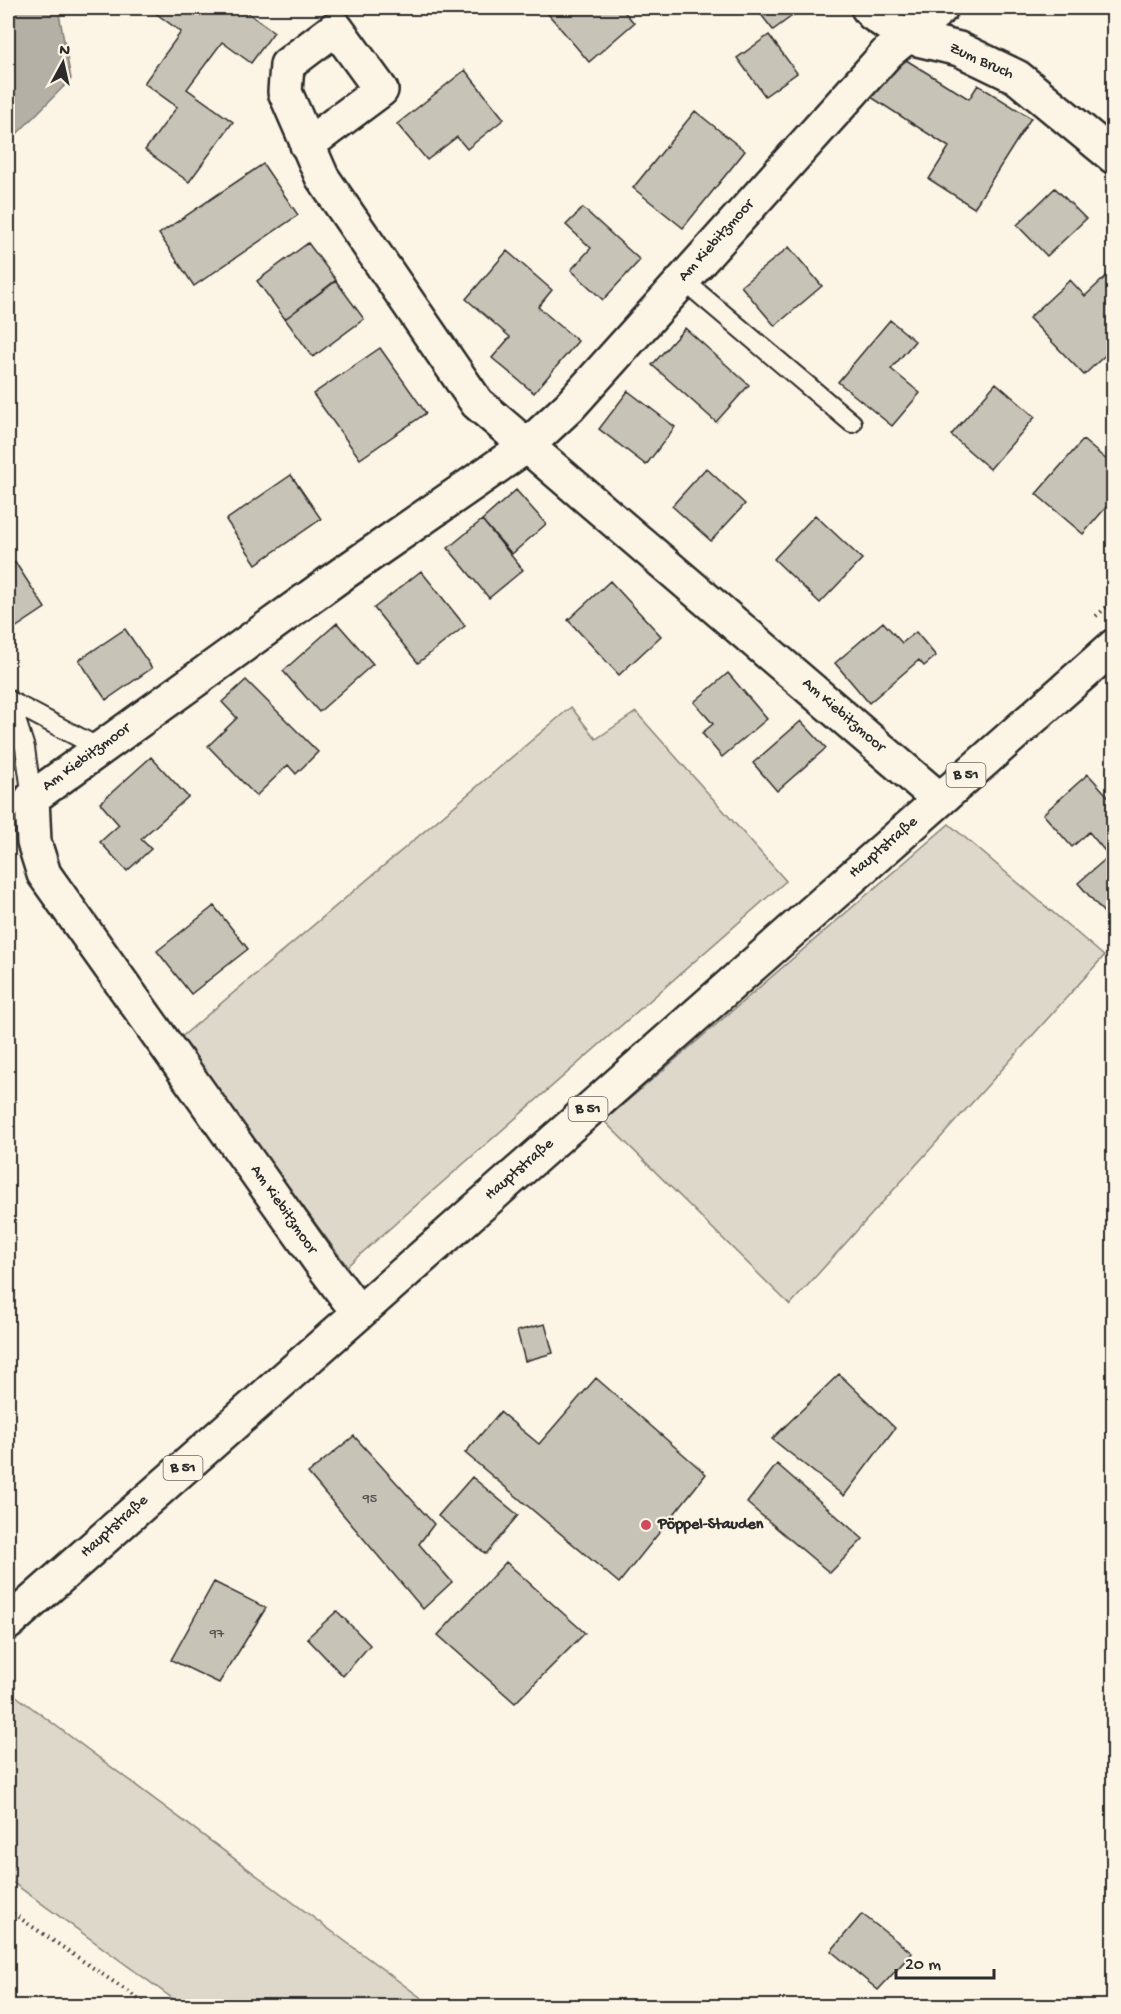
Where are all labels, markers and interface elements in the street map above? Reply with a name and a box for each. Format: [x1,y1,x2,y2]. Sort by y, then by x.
north arrow [33,33,93,93]
street label: Zum Bruch [946,39,1016,85]
text: N [58,41,72,62]
street label: Am Kiebitzmoor [675,195,760,286]
street label: Am Kiebitzmoor [797,675,890,758]
street label: Am Kiebitzmoor [39,719,136,796]
road number: B 51 [946,763,986,787]
street label: Hauptstraße [846,813,923,883]
road number: B 51 [568,1097,608,1121]
street label: Hauptstraße [482,1135,559,1205]
street label: Am Kiebitzmoor [245,1162,321,1259]
road number: B 51 [164,1456,202,1480]
street label: Hauptstraße [77,1491,153,1562]
house number: 95 [362,1491,377,1508]
place label: Pöppel-Stauden [657,1516,764,1535]
marker: Pöppel-Stauden [639,1518,653,1532]
house number: 97 [209,1626,225,1643]
scale bar [896,1942,994,1980]
text: 20 m [905,1955,941,1976]

